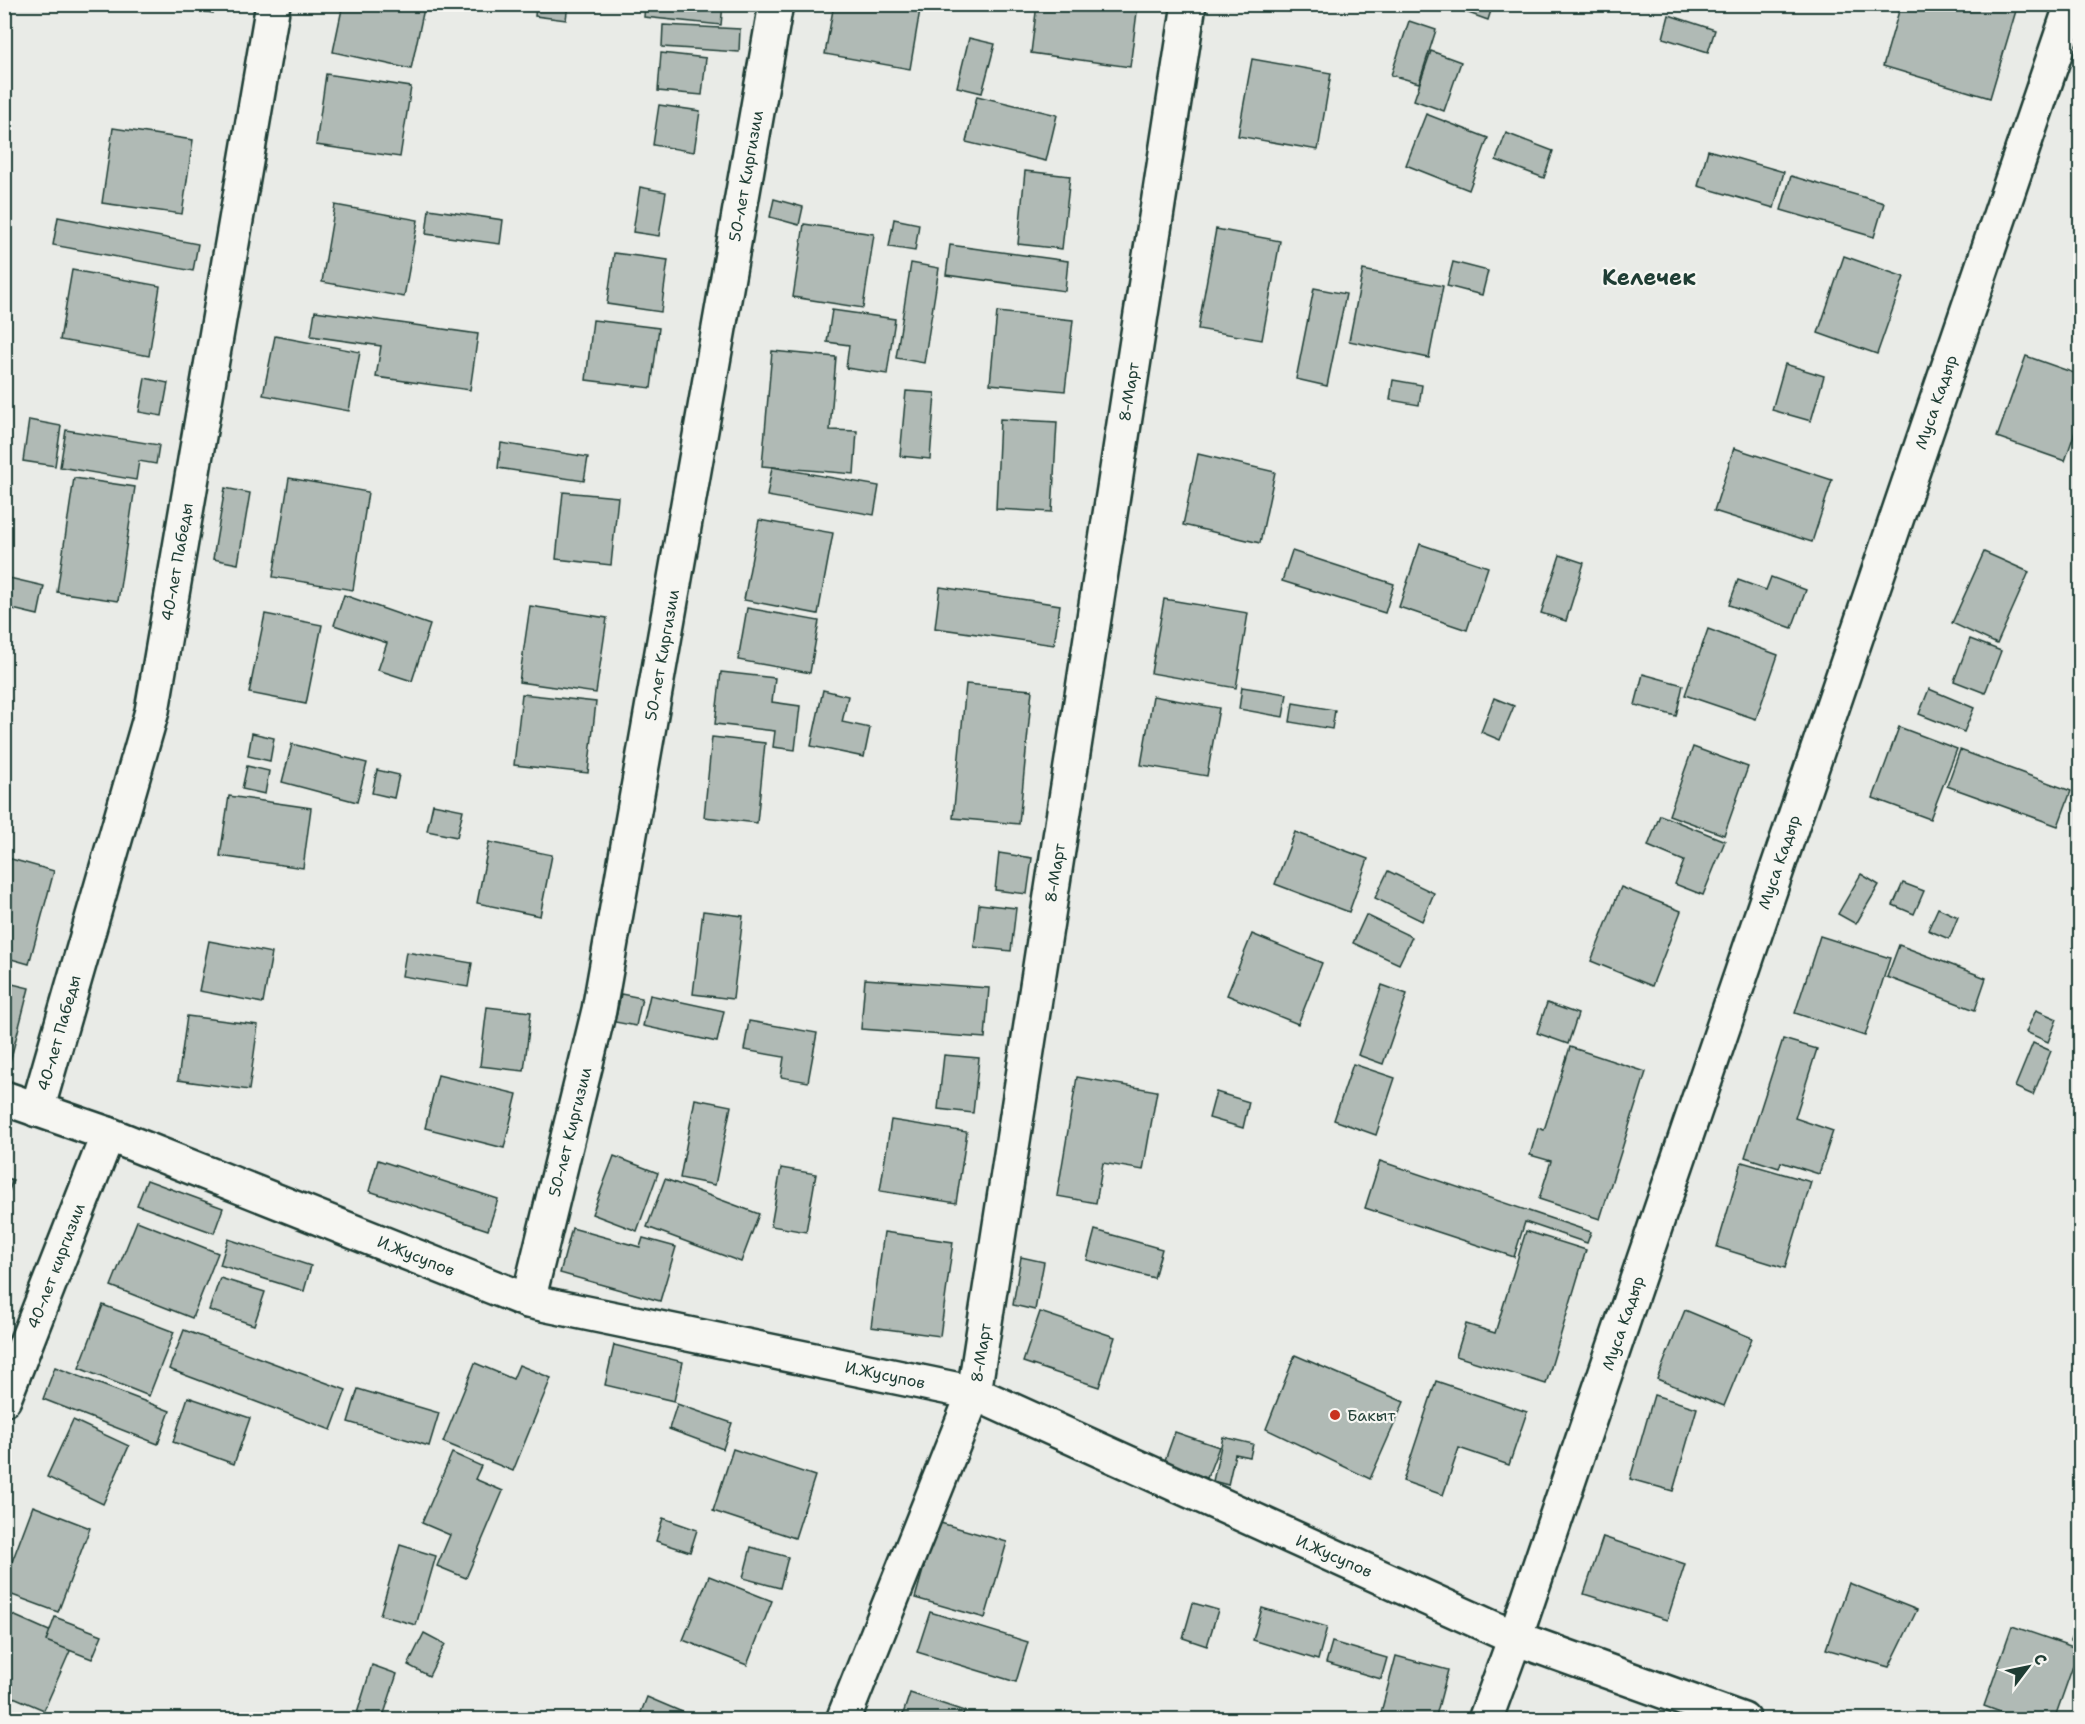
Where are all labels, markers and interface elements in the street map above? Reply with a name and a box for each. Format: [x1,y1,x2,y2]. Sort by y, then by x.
street label: 50-лет Киргизии [724,109,768,243]
district label: Келечек [1602,263,1696,292]
street label: Муса Кадыр [1910,352,1962,452]
street label: 8-Март [1114,360,1144,423]
street label: 40-лет Пабеды [156,501,198,623]
street label: 50-лет Киргизии [640,588,684,722]
street label: Муса Кадыр [1753,812,1805,912]
street label: 8-Март [1040,841,1070,904]
street label: 40-лет Пабеды [32,973,86,1093]
street label: 50-лет Киргизии [544,1065,596,1199]
street label: 40-лет киргизии [22,1200,90,1332]
street label: И.Жусупов [374,1231,458,1281]
street label: Муса Кадыр [1597,1273,1649,1373]
street label: 8-Март [966,1321,996,1384]
street label: И.Жусупов [843,1356,927,1394]
place label: Бакыт [1347,1405,1396,1426]
marker: Бакыт [1328,1408,1342,1422]
street label: И.Жусупов [1292,1530,1376,1582]
north arrow [1998,1637,2058,1697]
text: С [2029,1650,2052,1669]

